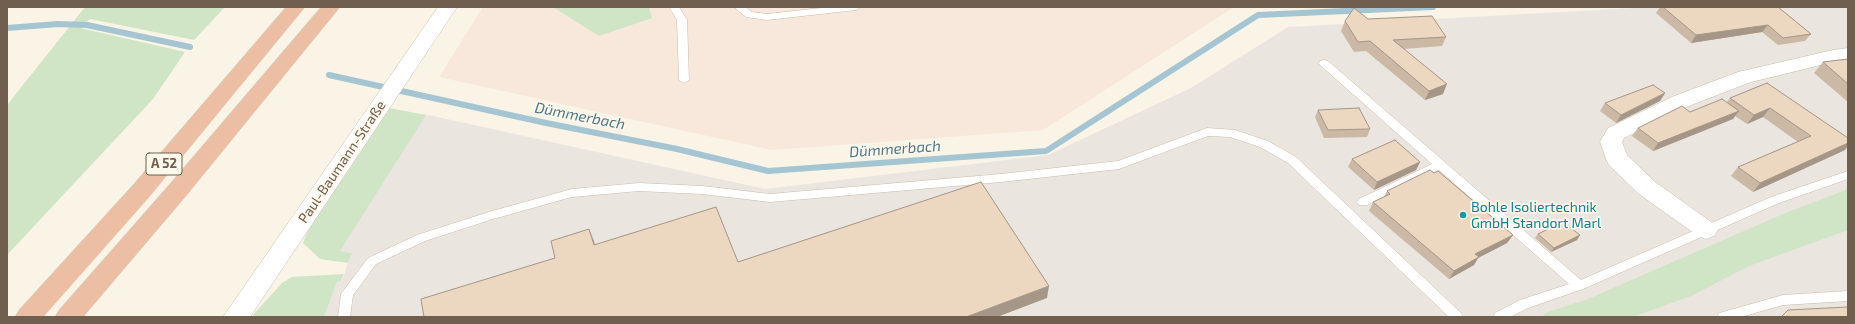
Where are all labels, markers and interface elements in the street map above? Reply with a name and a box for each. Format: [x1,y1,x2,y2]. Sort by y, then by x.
street label: Paul-Baumann-Straße [295,98,389,226]
water label: Dümmerbach [533,98,627,134]
water label: Dümmerbach [849,137,941,161]
road number: A 52 [146,153,182,175]
place label: Bohle Isoliertechnik GmbH Standort Marl [1471,199,1601,232]
marker: Bohle Isoliertechnik GmbH Standort Marl [1458,210,1468,220]

